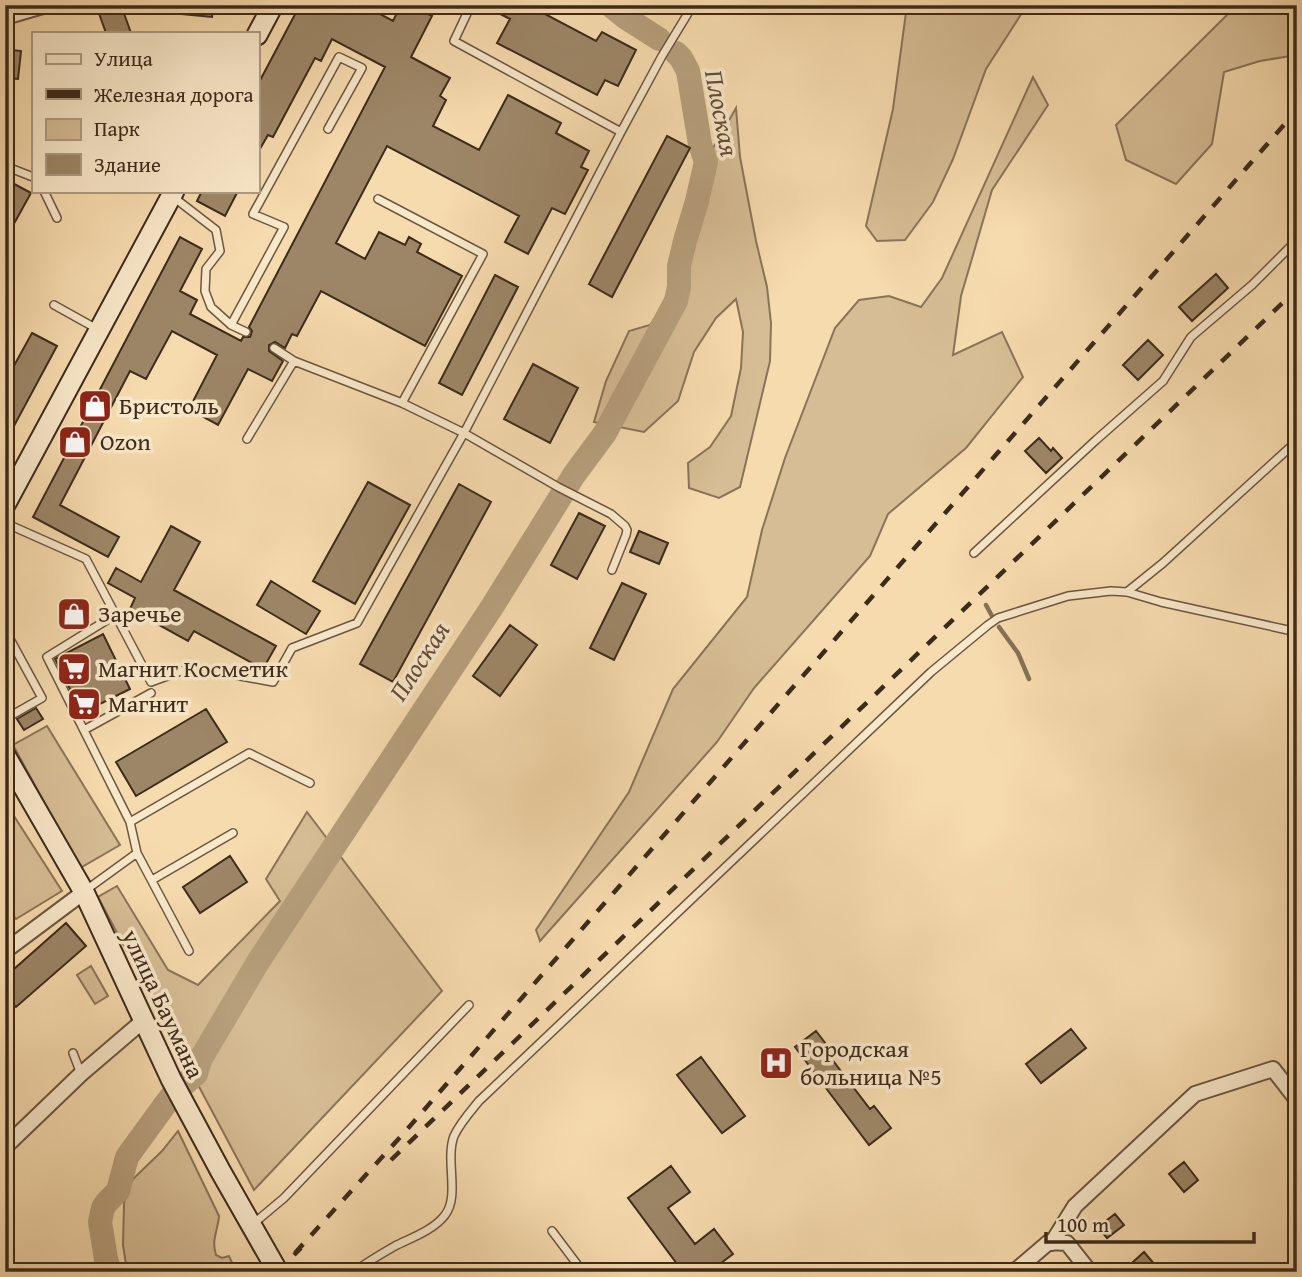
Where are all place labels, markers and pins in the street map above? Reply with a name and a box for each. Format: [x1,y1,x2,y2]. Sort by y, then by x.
shop icon: Бристоль [76,387,114,425]
place label: Бристоль [119,388,219,423]
shop icon: Ozon [56,423,94,461]
place label: Ozon [100,424,151,459]
shop icon: Заречье [55,595,93,633]
place label: Заречье [98,596,181,631]
supermarket icon: Магнит Косметик [55,650,93,688]
place label: Магнит Косметик [98,651,288,686]
supermarket icon: Магнит [65,685,103,723]
place label: Магнит [108,686,189,721]
place label: Городская больница №5 [800,1031,942,1094]
hospital icon: Городская больница №5 [757,1044,795,1082]

